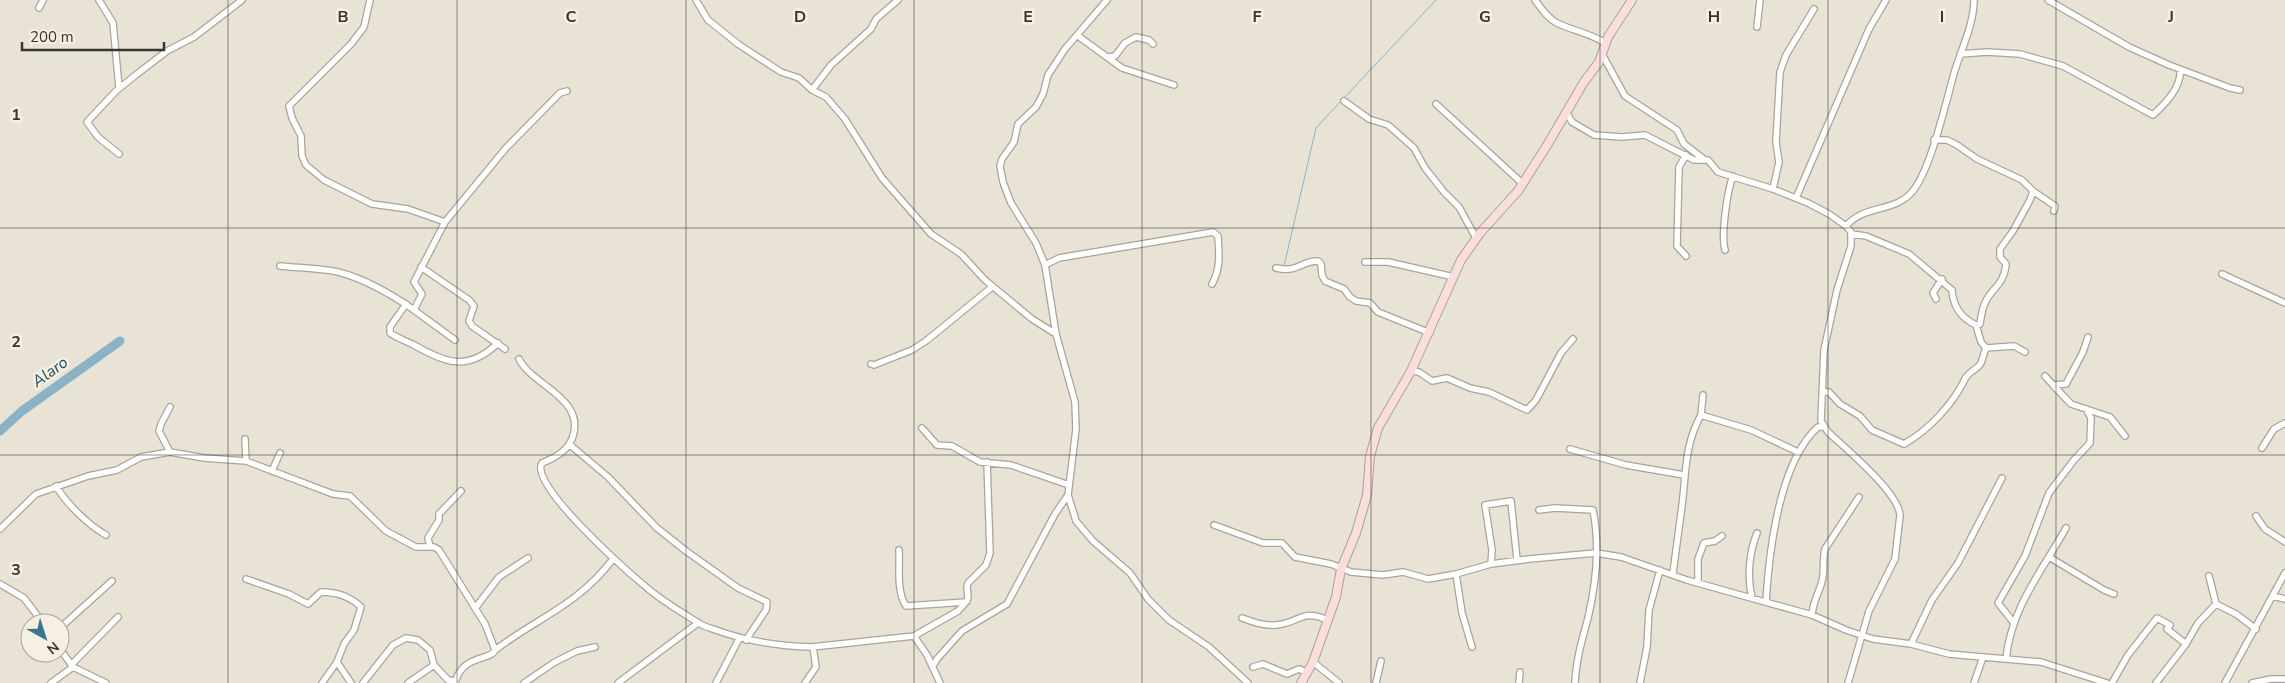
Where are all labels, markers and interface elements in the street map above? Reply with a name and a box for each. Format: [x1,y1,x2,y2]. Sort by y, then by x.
text: B [337,6,349,28]
text: C [566,6,577,28]
text: D [794,6,806,28]
text: E [1023,6,1033,28]
text: F [1253,6,1262,28]
text: G [1479,6,1491,28]
text: H [1708,6,1720,28]
text: I [1940,6,1944,28]
text: J [2167,6,2174,28]
scale bar [22,20,165,52]
text: 200 m [30,27,74,47]
text: 1 [11,104,21,126]
text: 2 [11,331,21,353]
water label: Alaro [27,351,72,393]
text: 3 [11,559,21,581]
north arrow [20,613,70,663]
text: N [43,637,63,658]

